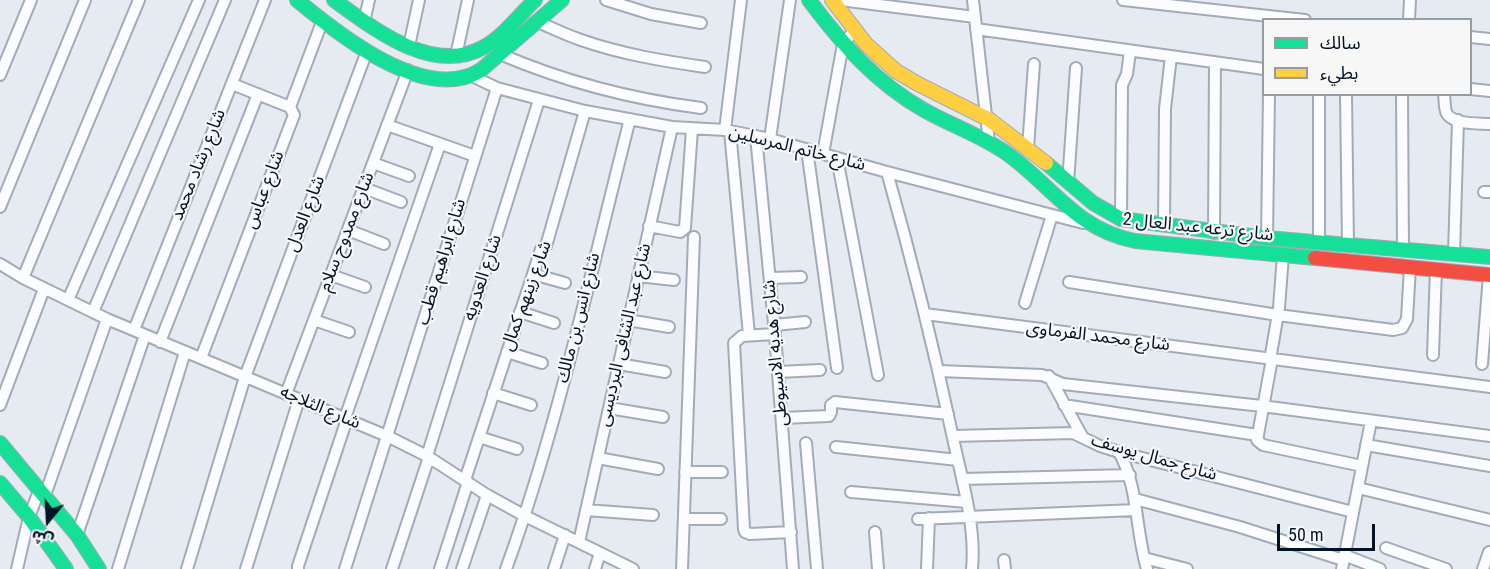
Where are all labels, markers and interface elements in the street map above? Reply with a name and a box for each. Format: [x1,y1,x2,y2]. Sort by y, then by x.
legend [1262,18,1472,96]
text: سالك [1320,32,1361,53]
text: بطيء [1320,62,1358,83]
street label: شارع رشاد محمد [167,106,231,224]
street label: شارع خاتم المرسلين [726,122,868,176]
street label: شارع عباس [240,148,290,232]
street label: شارع ممدوح سلام [314,169,380,295]
street label: شارع العدل [282,173,330,255]
street label: شارع ابراهيم قطب [413,196,471,328]
street label: شارع ترعه عبد العال 2 [1122,209,1274,247]
street label: شارع العدويه [459,232,507,324]
street label: شارع زينهم كمال [497,238,557,354]
street label: شارع عبد الشافى البرديسى [593,241,657,429]
street label: شارع انس بن مالك [552,251,606,385]
street label: شارع هديه الاسيوطى [759,279,793,427]
street label: شارع محمد الفرماوى [1025,317,1171,357]
street label: شارع الثلاجه [277,381,363,435]
street label: شارع جمال يوسف [1089,430,1219,486]
north arrow [18,491,78,551]
scale bar [1280,512,1378,550]
text: 50 m [1288,524,1323,545]
text: ش [29,526,56,551]

